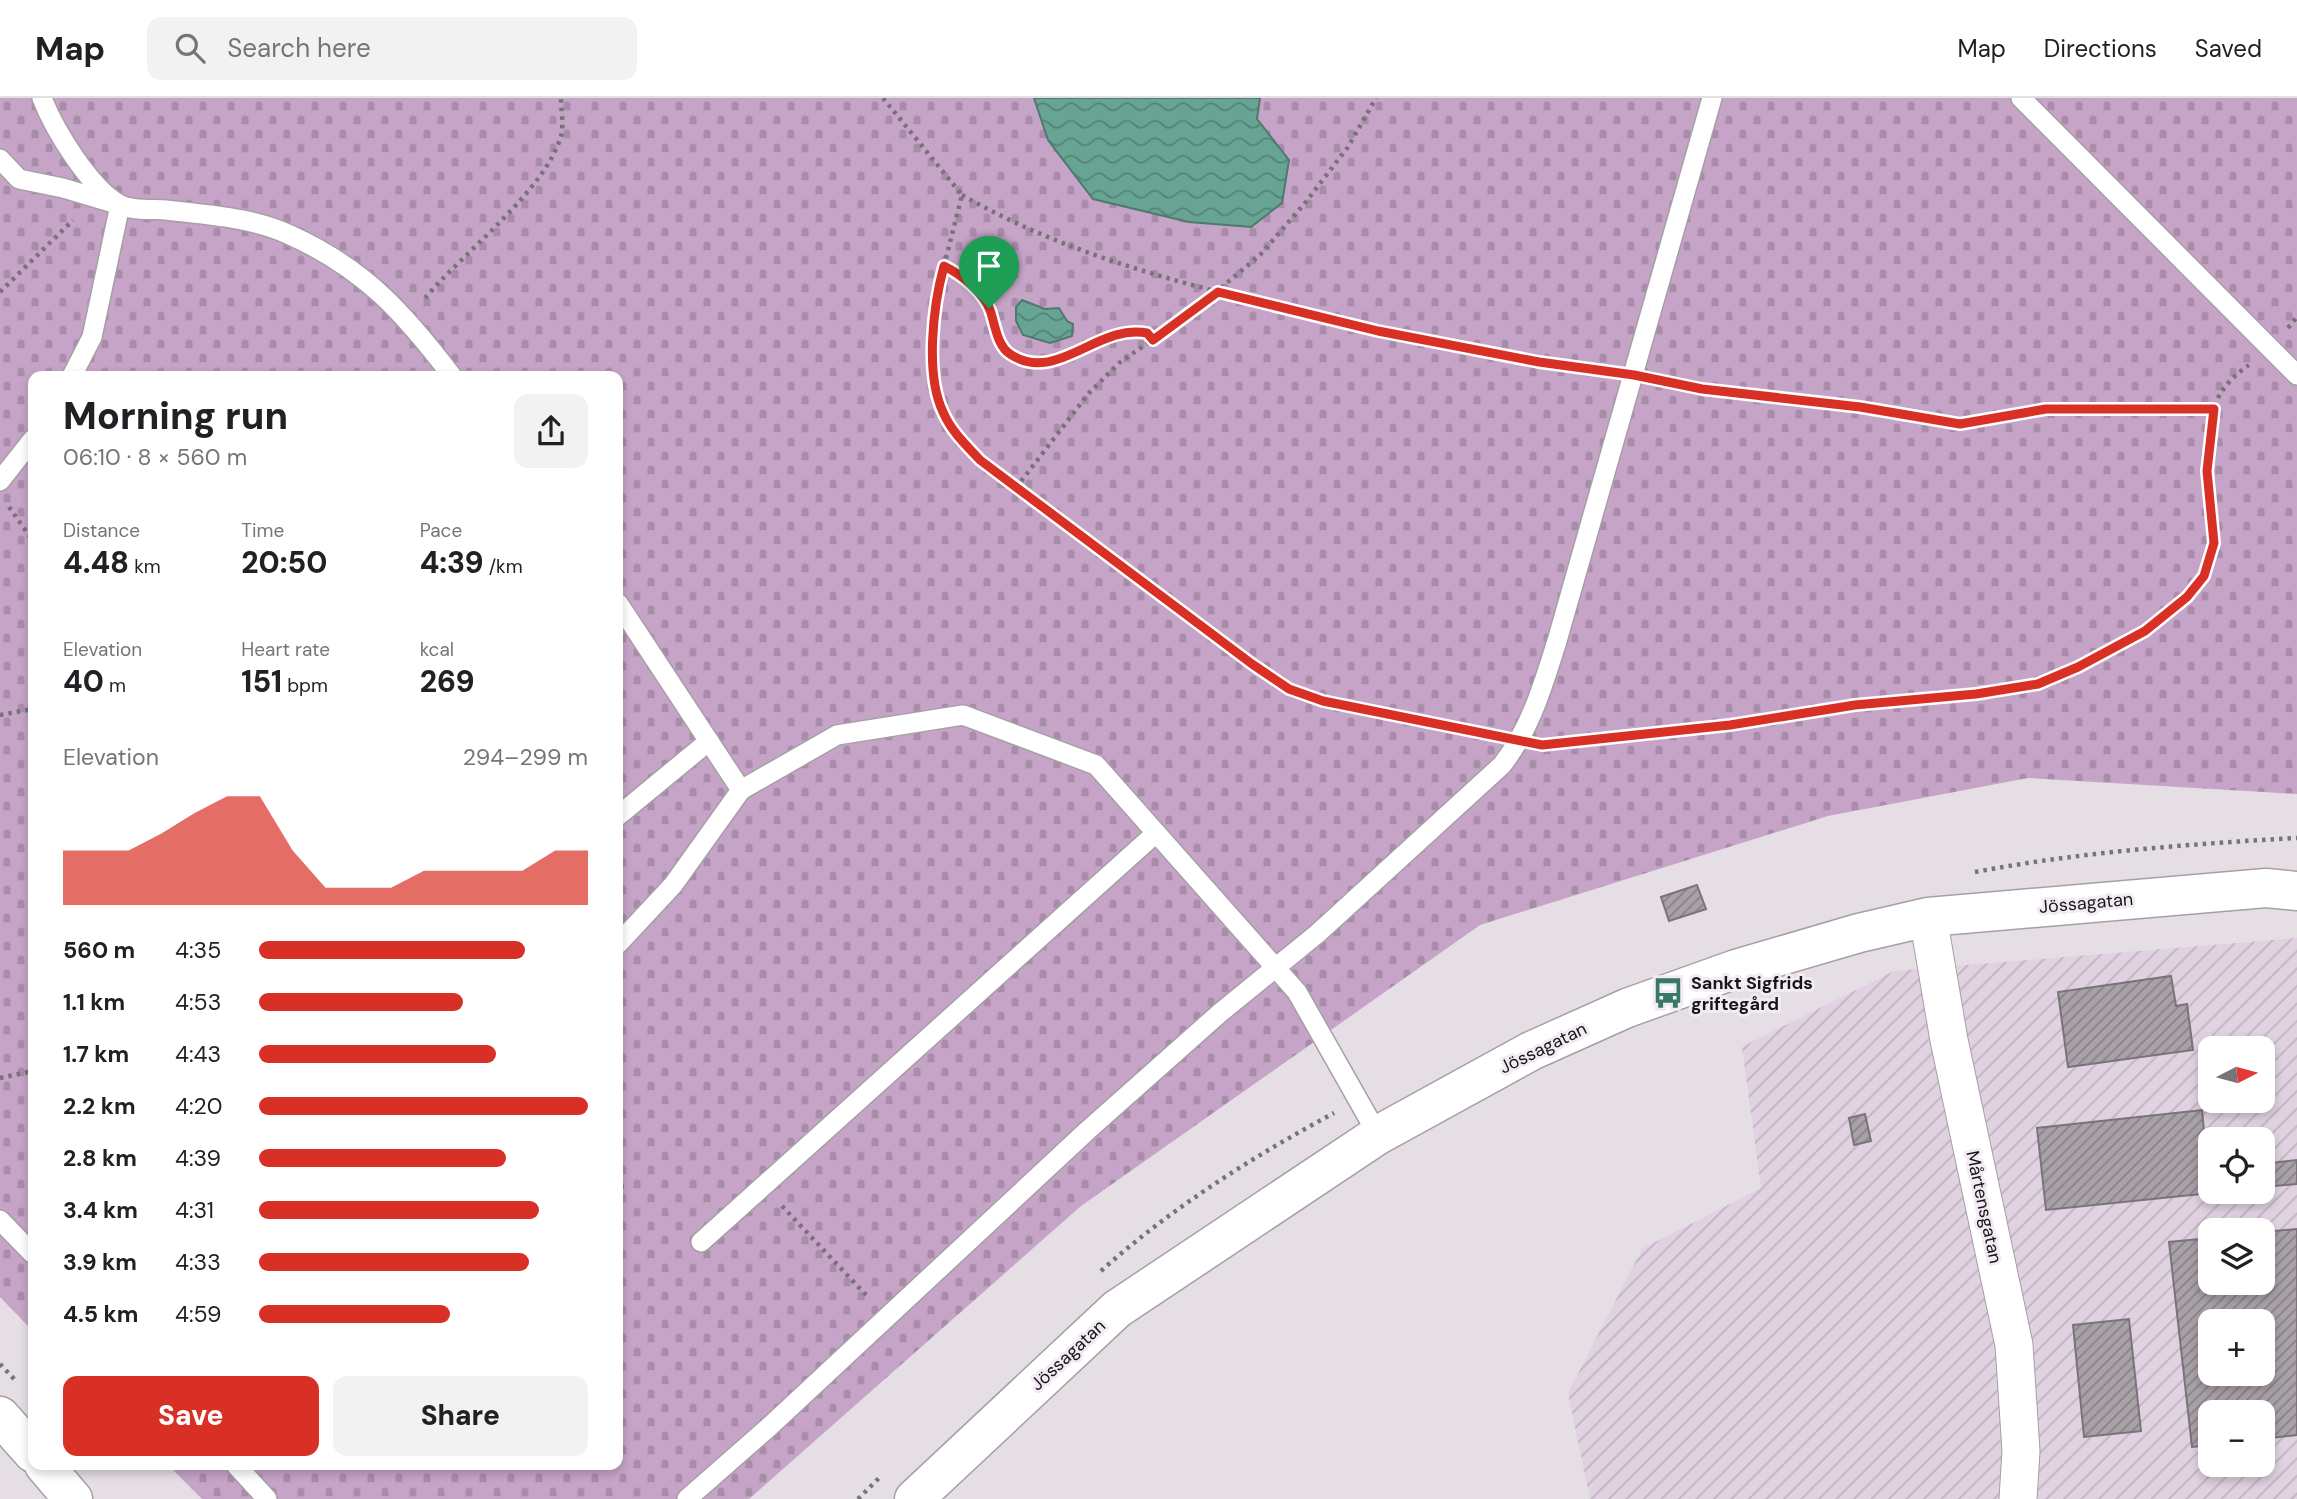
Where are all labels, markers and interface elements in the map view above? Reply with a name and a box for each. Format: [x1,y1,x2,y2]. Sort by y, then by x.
search box [147,17,637,80]
text: Map [35,27,105,70]
icon: search [171,29,209,67]
text: Search here [227,31,371,65]
text: Map [1958,33,2006,64]
text: Directions [2044,33,2157,64]
text: Saved [2195,33,2262,64]
pin [959,236,1019,308]
icon: arrive [970,247,1008,285]
text: Morning run [63,391,288,441]
button: share [514,394,588,468]
text: 06:10 · 8 × 560 m [63,442,247,472]
text: Distance [63,518,140,543]
text: Time [241,518,284,543]
text: Pace [420,518,462,543]
text: 4.48 [63,543,129,582]
text: 20:50 [241,543,327,582]
text: 4:39 [420,543,484,582]
text: km [129,554,161,579]
text: /km [484,554,523,579]
text: Elevation [63,637,142,662]
text: Heart rate [241,637,330,662]
text: kcal [420,637,454,662]
text: 40 [63,662,104,701]
text: 151 [241,662,282,701]
text: 269 [420,662,475,701]
text: m [104,673,126,698]
text: bpm [282,673,328,698]
text: Elevation [63,742,159,772]
text: 294–299 m [463,742,588,772]
street label: Jössagatan [2038,887,2134,919]
text: 560 m [63,935,135,965]
text: 4:35 [175,935,221,965]
place label: Sankt Sigfrids griftegård [1691,971,1813,1016]
bus stop icon: Sankt Sigfrids griftegård [1651,976,1685,1010]
text: 1.1 km [63,987,125,1017]
text: 4:53 [175,987,221,1017]
street label: Jössagatan [1495,1017,1591,1079]
north arrow [2198,1036,2275,1113]
map controls [2198,1036,2275,1477]
text: 1.7 km [63,1039,129,1069]
text: 4:43 [175,1039,221,1069]
text: 2.2 km [63,1091,136,1121]
text: 4:20 [175,1091,222,1121]
button: locate [2198,1127,2275,1204]
text: 2.8 km [63,1143,137,1173]
text: 4:39 [175,1143,221,1173]
street label: Mårtensgatan [1960,1148,2008,1266]
text: 3.4 km [63,1195,138,1225]
text: 4:31 [175,1195,214,1225]
button: layers [2198,1218,2275,1295]
text: 3.9 km [63,1247,137,1277]
text: 4:33 [175,1247,221,1277]
text: 4.5 km [63,1299,138,1329]
text: 4:59 [175,1299,221,1329]
button: + [2198,1309,2275,1386]
street label: Jössagatan [1025,1314,1111,1396]
button: Save [63,1376,319,1456]
button: Share [333,1376,588,1456]
button: − [2198,1400,2275,1477]

